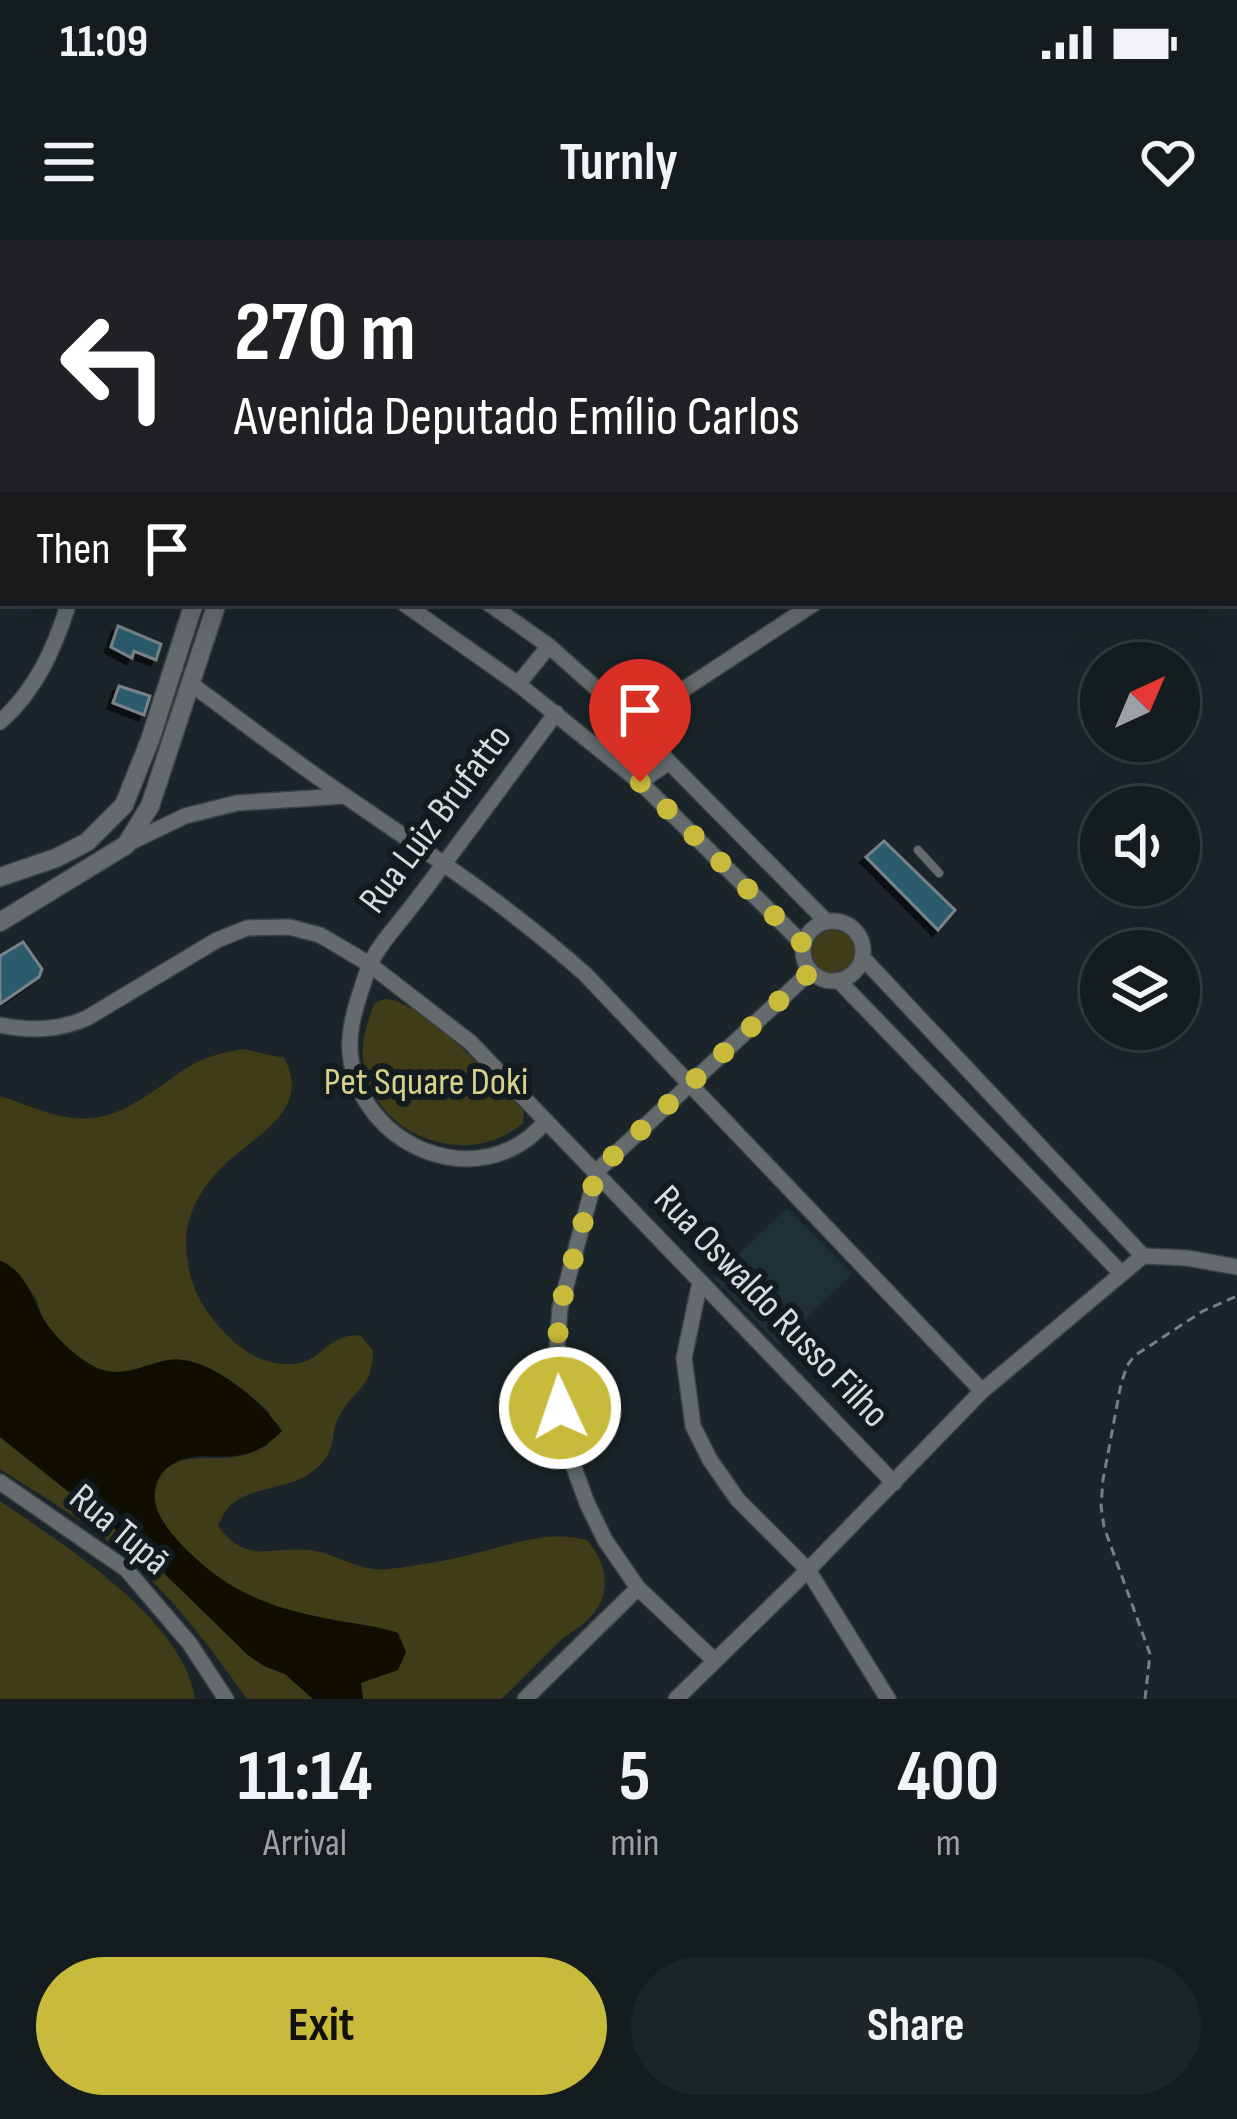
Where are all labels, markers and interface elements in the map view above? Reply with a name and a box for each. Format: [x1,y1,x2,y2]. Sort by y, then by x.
text: 11:09 [60,15,148,70]
icon: menu [36,129,102,195]
icon: heart [1135,129,1201,195]
text: Turnly [559,130,678,195]
text: 270 m [234,283,416,384]
icon: left [36,288,192,444]
text: Avenida Deputado Emílio Carlos [234,385,800,450]
icon: arrive [134,516,200,582]
text: Then [36,522,110,577]
north arrow [1080,642,1200,762]
map controls [1080,642,1200,1050]
pin [589,659,691,782]
icon: arrive [607,677,673,743]
street label: Rua Luiz Brufatto [350,715,522,923]
button: sound [1080,786,1200,906]
button: layers [1080,930,1200,1050]
park label: Pet Square Doki [324,1059,528,1106]
street label: Rua Oswaldo Russo Filho [644,1176,898,1438]
position arrow [497,1345,623,1471]
street label: Rua Tupã [59,1475,179,1585]
text: 11:14 [238,1734,373,1821]
text: 5 [619,1734,651,1821]
text: 400 [897,1734,999,1821]
text: Arrival [263,1820,347,1867]
text: min [610,1820,659,1867]
text: m [936,1820,961,1867]
button: Exit [36,1957,607,2095]
button: Share [631,1957,1201,2095]

